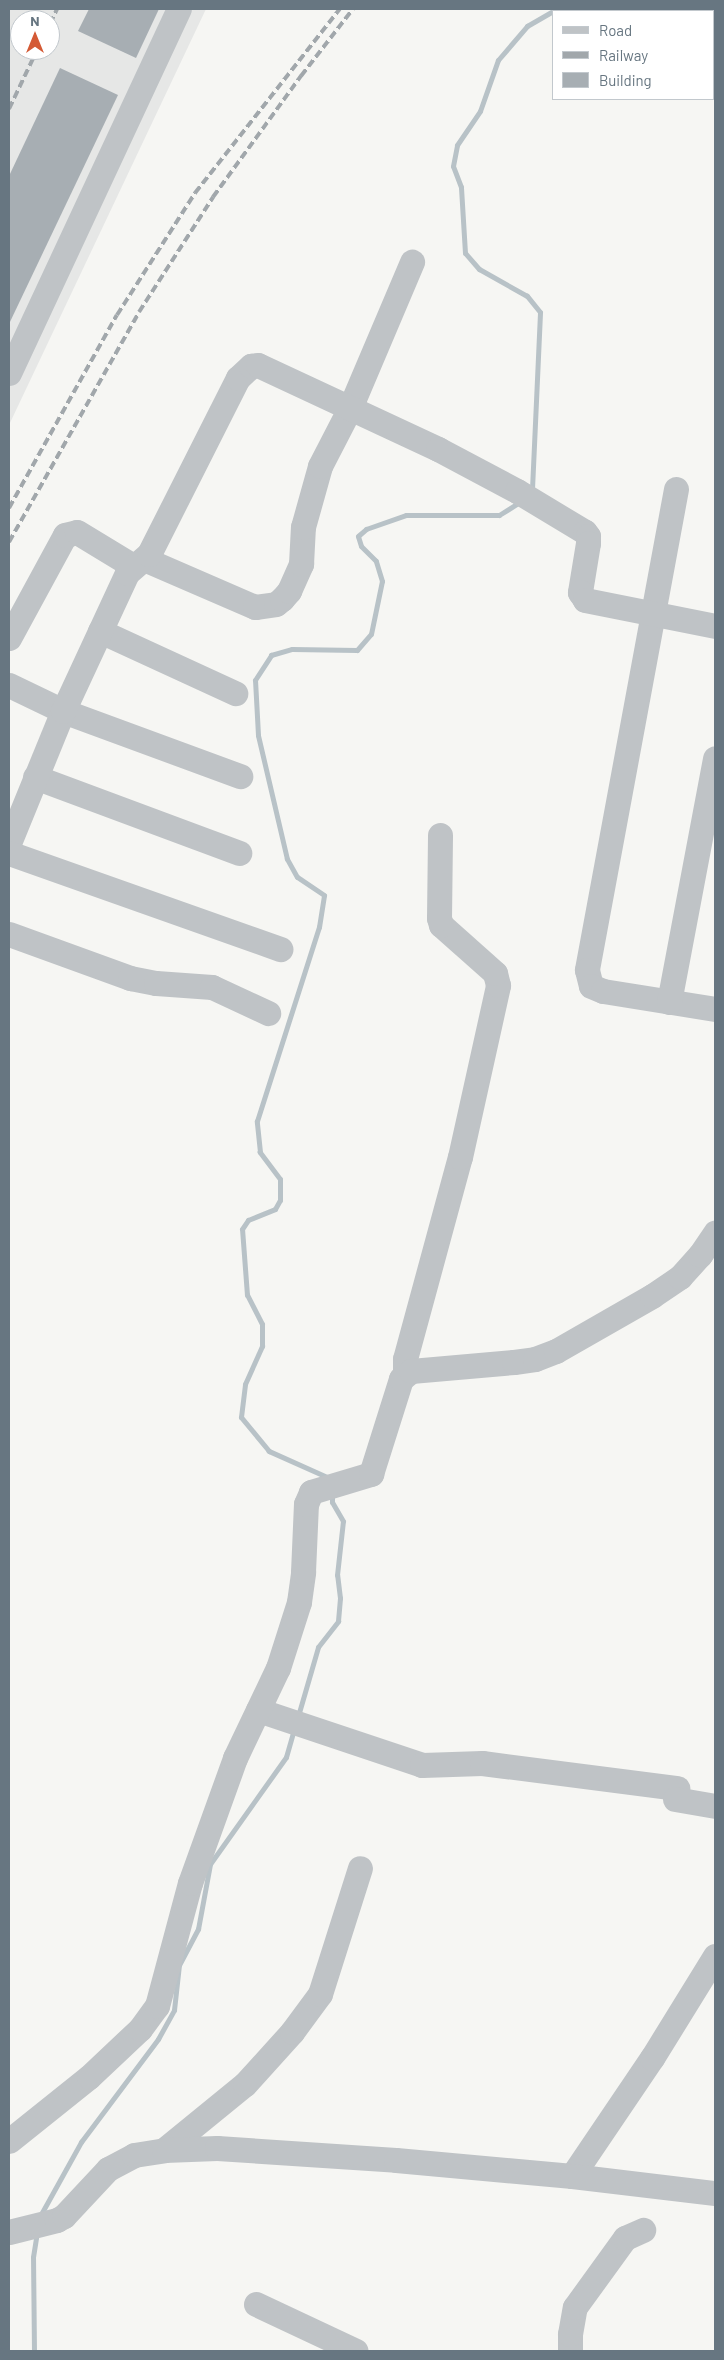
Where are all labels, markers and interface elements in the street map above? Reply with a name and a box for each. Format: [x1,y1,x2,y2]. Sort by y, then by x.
north arrow [10,10,60,60]
legend [552,10,714,100]
text: N [30,12,40,29]
text: Road [599,21,632,39]
text: Railway [599,46,648,64]
text: Building [599,71,652,89]

